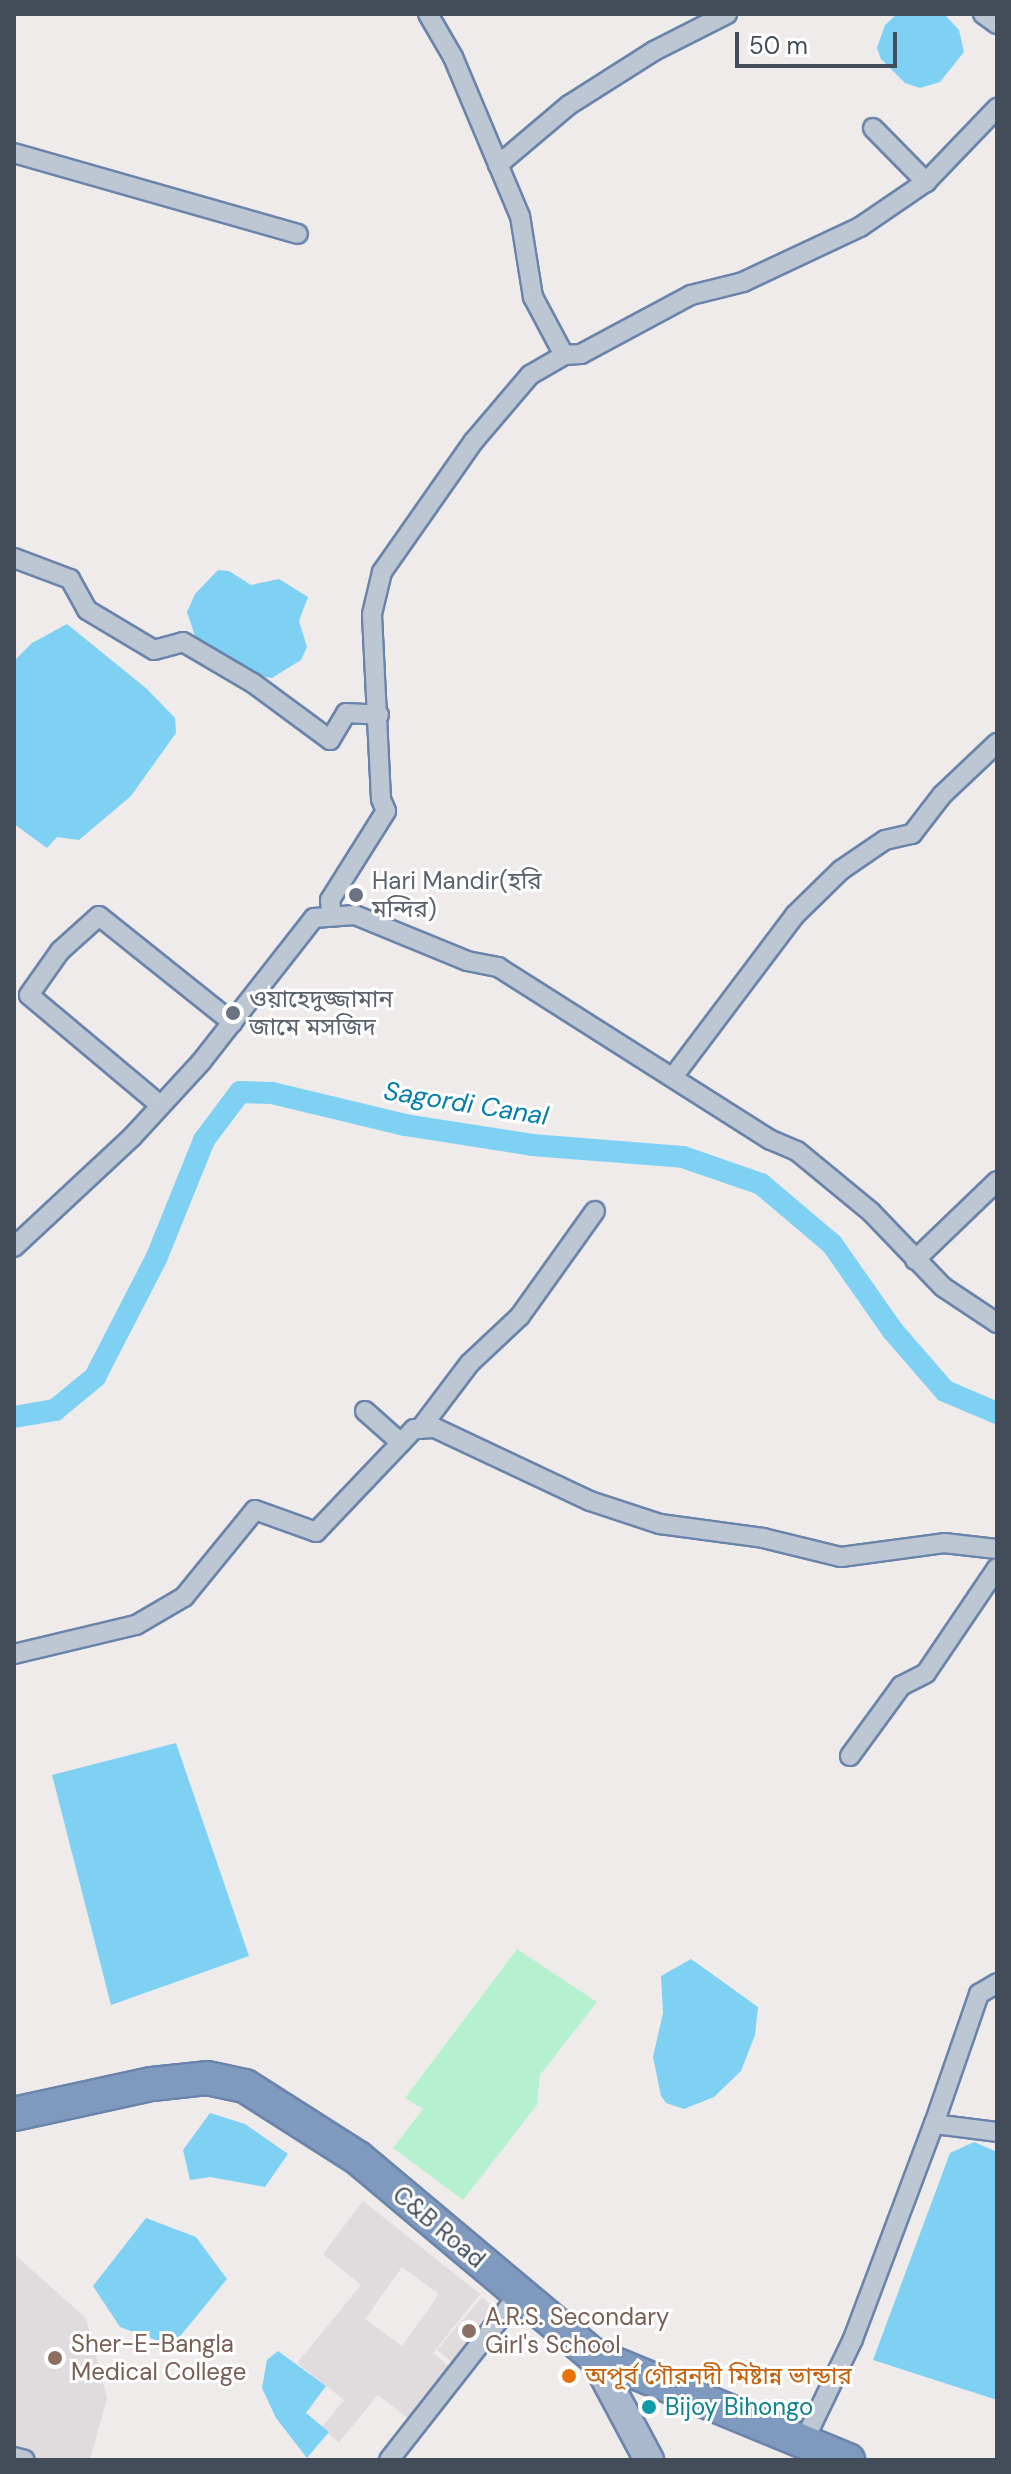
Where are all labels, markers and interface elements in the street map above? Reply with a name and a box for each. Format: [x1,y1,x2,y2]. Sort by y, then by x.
scale bar [739,16,901,66]
text: 50 m [749,30,808,61]
place label: Hari Mandir(হরি মন্দির) [372,867,542,923]
marker: Hari Mandir(হরি মন্দির) [347,886,365,904]
place label: ওয়াহেদুজ্জামান জামে মসজিদ [249,985,393,1041]
marker: ওয়াহেদুজ্জামান জামে মসজিদ [224,1004,242,1022]
water label: Sagordi Canal [382,1076,550,1132]
street label: C&B Road [387,2180,491,2274]
place label: A.R.S. Secondary Girl's School [485,2303,669,2359]
marker: A.R.S. Secondary Girl's School [460,2322,478,2340]
place label: Sher-E-Bangla Medical College [71,2330,246,2386]
marker: Sher-E-Bangla Medical College [46,2349,64,2367]
place label: অপূর্ব গৌরনদী মিষ্টান্ন ভান্ডার [585,2362,852,2390]
marker: অপূর্ব গৌরনদী মিষ্টান্ন ভান্ডার [560,2367,578,2385]
place label: Bijoy Bihongo [665,2393,813,2421]
marker: Bijoy Bihongo [640,2398,658,2416]

